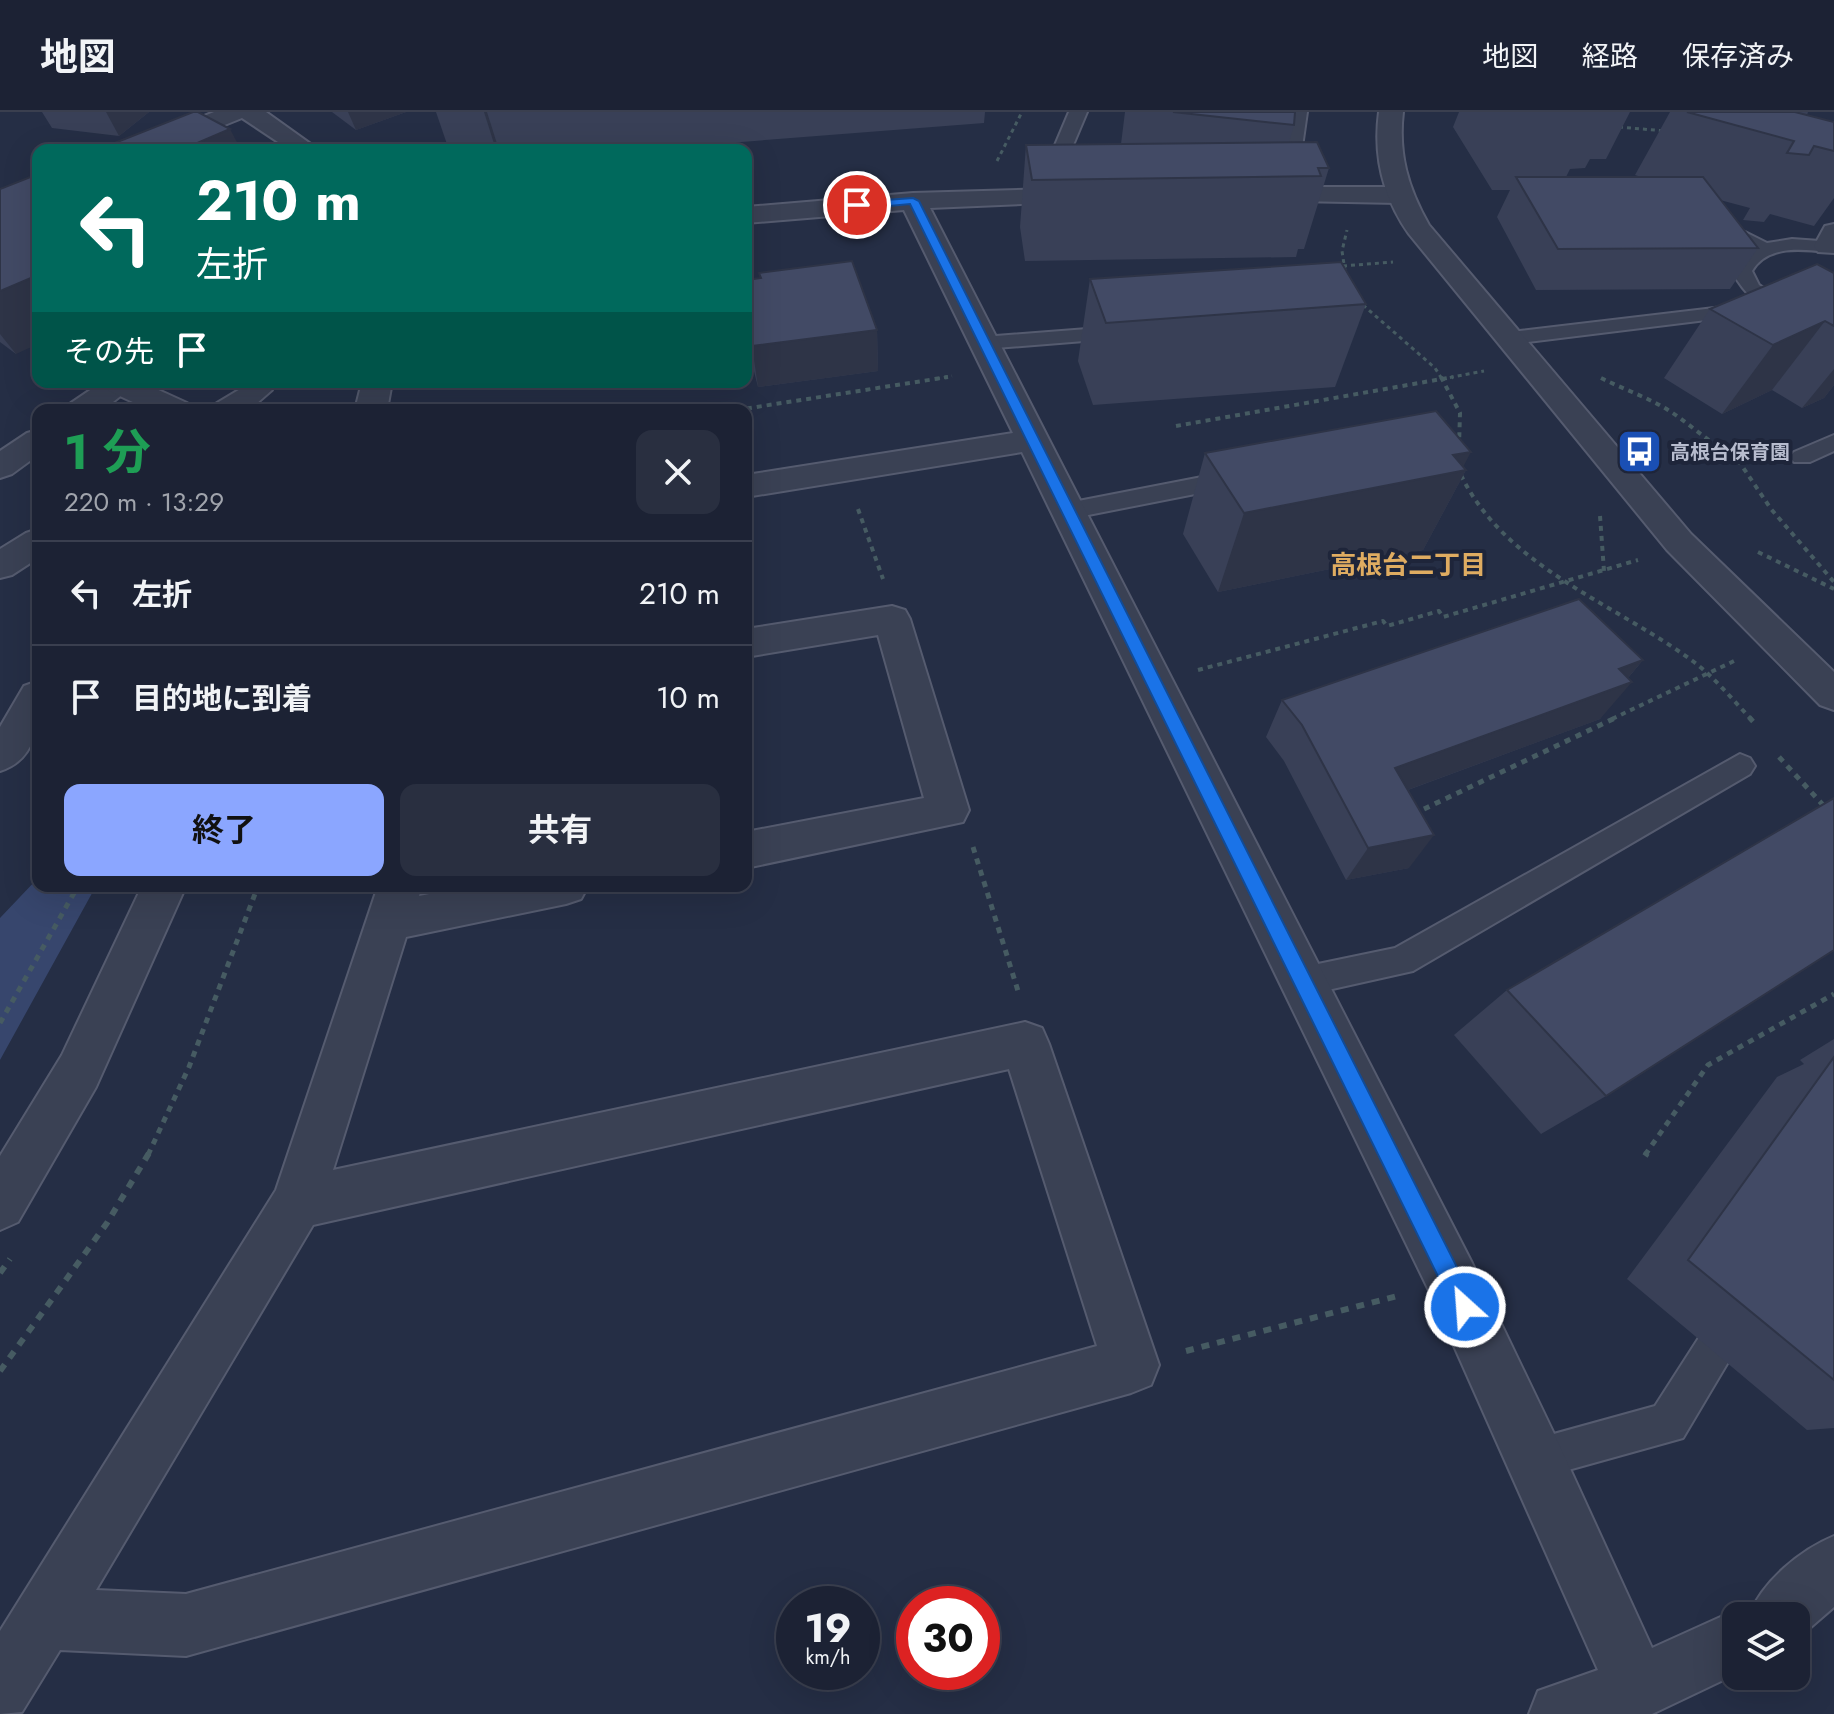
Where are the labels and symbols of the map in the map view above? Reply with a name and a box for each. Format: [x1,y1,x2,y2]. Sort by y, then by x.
pin [823,171,891,239]
bus stop icon: 高根台保育園 [1615,428,1663,476]
place label: 高根台保育園 [1670,438,1790,467]
district label: 高根台二丁目 [1330,546,1486,584]
position arrow [1423,1265,1507,1349]
speed limit sign: 30 [896,1586,1000,1690]

